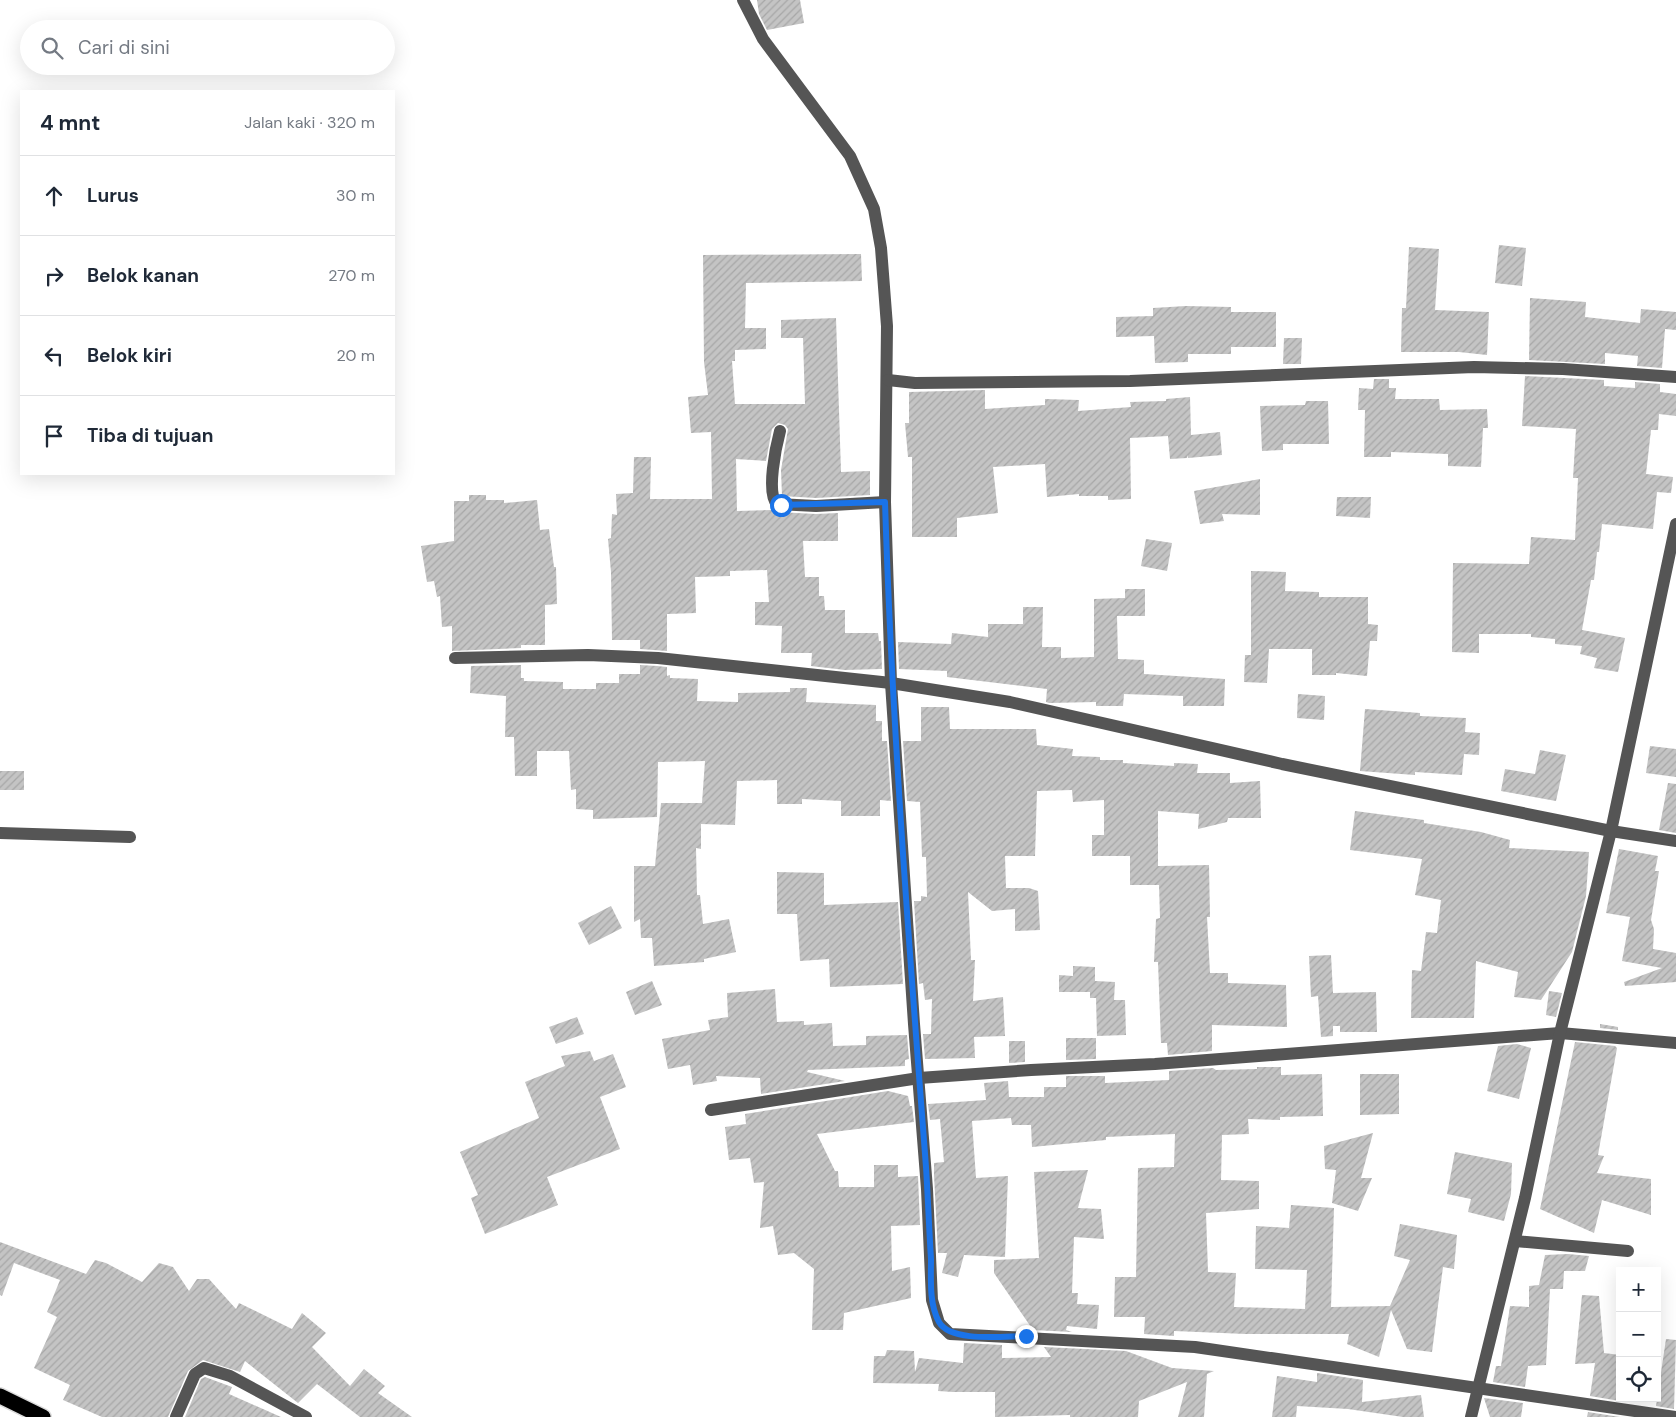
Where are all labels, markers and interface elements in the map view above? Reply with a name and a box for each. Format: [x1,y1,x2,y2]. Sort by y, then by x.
search box [20,20,395,75]
icon: search [38,34,66,62]
text: Cari di sini [78,35,170,60]
text: 4 mnt [40,109,100,137]
text: Jalan kaki · 320 m [244,112,375,133]
icon: ahead [40,182,68,210]
text: Lurus [87,183,139,208]
text: 30 m [336,185,375,206]
icon: right [40,262,68,290]
text: Belok kanan [87,263,199,288]
text: 270 m [328,265,375,286]
icon: left [40,342,68,370]
text: Belok kiri [87,343,172,368]
text: 20 m [336,345,375,366]
icon: arrive [40,422,68,450]
text: Tiba di tujuan [87,423,213,448]
route start [770,494,793,517]
map controls [1616,1267,1661,1402]
button: + [1616,1267,1661,1312]
button: − [1616,1312,1661,1357]
route end [1015,1325,1038,1348]
button: locate [1616,1357,1661,1402]

